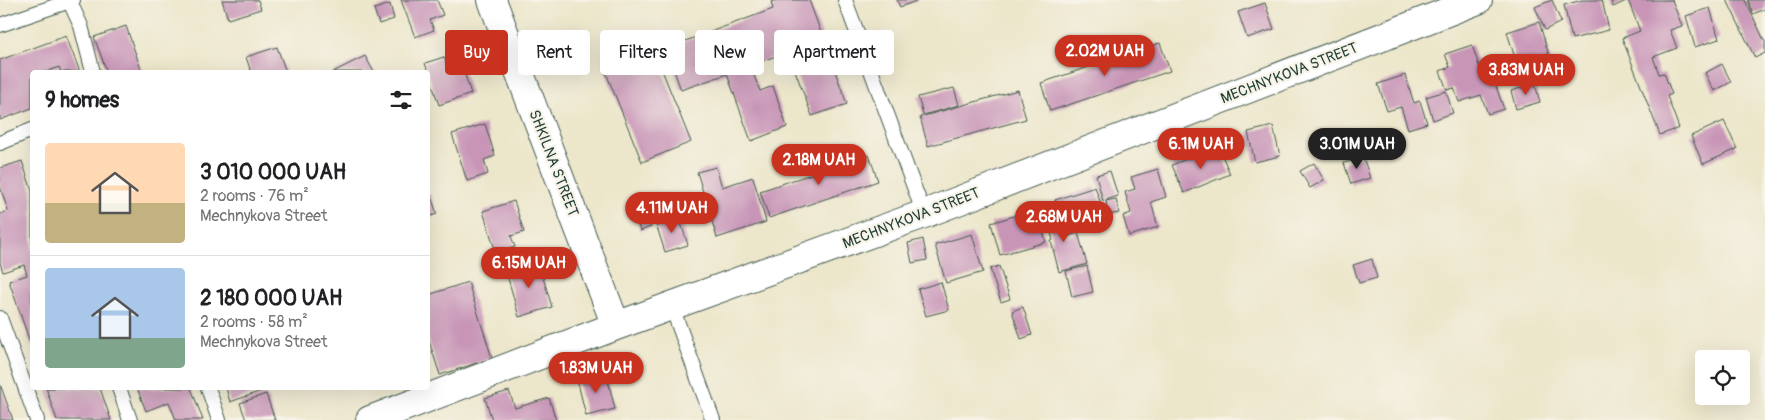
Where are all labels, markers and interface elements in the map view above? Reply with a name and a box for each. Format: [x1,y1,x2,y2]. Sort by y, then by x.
chip: Buy [445,30,508,75]
chip: Rent [518,30,590,75]
chip: Filters [600,30,685,75]
chip: New [695,30,764,75]
chip: Apartment [774,30,894,75]
pin: 2.02M UAH [1048,34,1162,77]
street label: MECHNYKOVA STREET [1218,39,1360,108]
text: 2.02M UAH [1066,41,1144,61]
pin: 3.83M UAH [1469,54,1583,96]
text: 3.83M UAH [1488,60,1564,80]
icon: filters [387,86,415,114]
text: 9 homes [45,87,119,114]
street label: SHKILNA STREET [524,107,583,219]
pin: 6.1M UAH [1149,128,1253,170]
pin: 3.01M UAH [1300,128,1414,170]
text: 6.1M UAH [1168,134,1234,154]
text: 3.01M UAH [1319,134,1395,154]
pin: 2.18M UAH [762,144,876,186]
text: 2.18M UAH [783,150,855,170]
text: 3 010 000 UAH [200,159,346,186]
icon: home [85,163,145,223]
street label: MECHNYKOVA STREET [840,184,982,253]
text: 2 rooms · 76 m² [200,186,309,206]
pin: 4.11M UAH [615,192,729,234]
text: 4.11M UAH [636,198,708,218]
pin: 2.68M UAH [1007,200,1121,243]
text: Mechnykova Street [200,206,327,226]
text: 2.68M UAH [1026,207,1102,227]
pin: 6.15M UAH [472,246,586,289]
text: 6.15M UAH [492,253,566,273]
text: 2 180 000 UAH [200,285,342,312]
icon: home [85,288,145,348]
text: 2 rooms · 58 m² [200,312,308,332]
text: Mechnykova Street [200,332,327,352]
map controls [1695,350,1750,405]
button: locate [1695,350,1750,405]
pin: 1.83M UAH [539,352,653,394]
text: 1.83M UAH [560,358,632,378]

